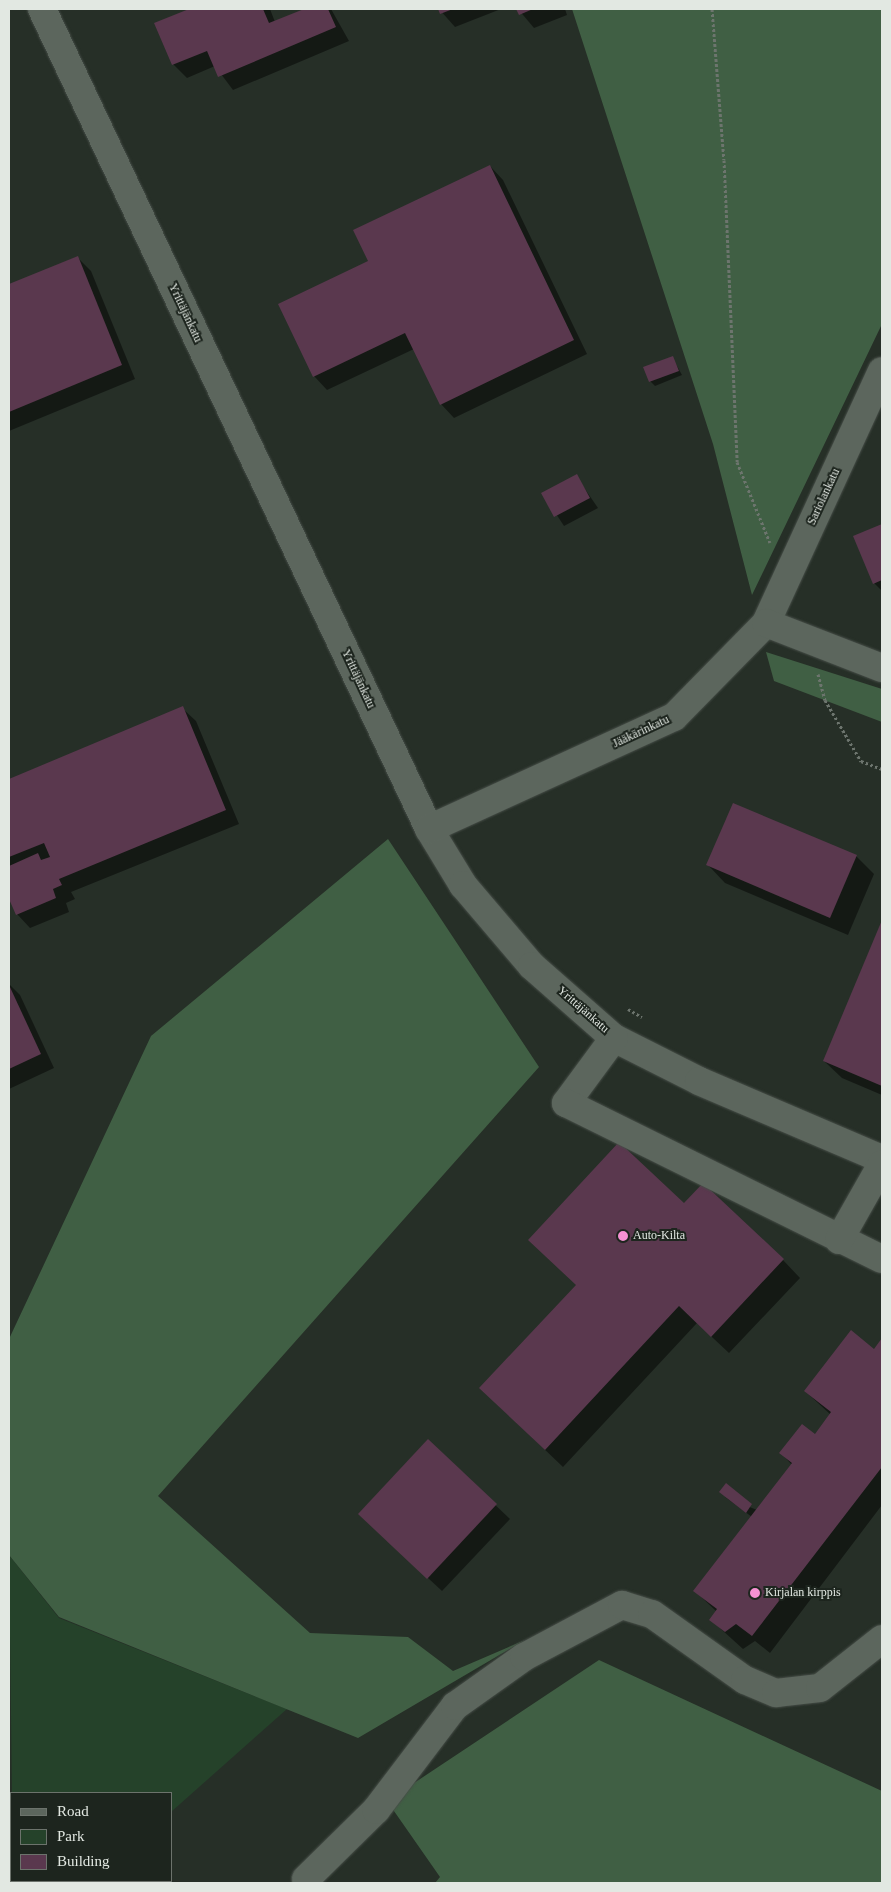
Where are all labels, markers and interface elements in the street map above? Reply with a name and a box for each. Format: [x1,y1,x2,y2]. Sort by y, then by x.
street label: Yrittäjänkatu [165,281,205,345]
street label: Sariolankatu [805,466,843,528]
street label: Yrittäjänkatu [338,647,378,711]
street label: Jääkärinkatu [610,713,672,751]
street label: Yrittäjänkatu [554,984,612,1036]
place label: Auto-Kilta [633,1229,685,1243]
marker: Auto-Kilta [617,1230,629,1242]
place label: Kirjalan kirppis [765,1586,841,1600]
marker: Kirjalan kirppis [749,1587,761,1599]
legend [10,1792,172,1882]
text: Road [57,1803,89,1819]
text: Park [57,1828,85,1844]
text: Building [57,1853,110,1869]

